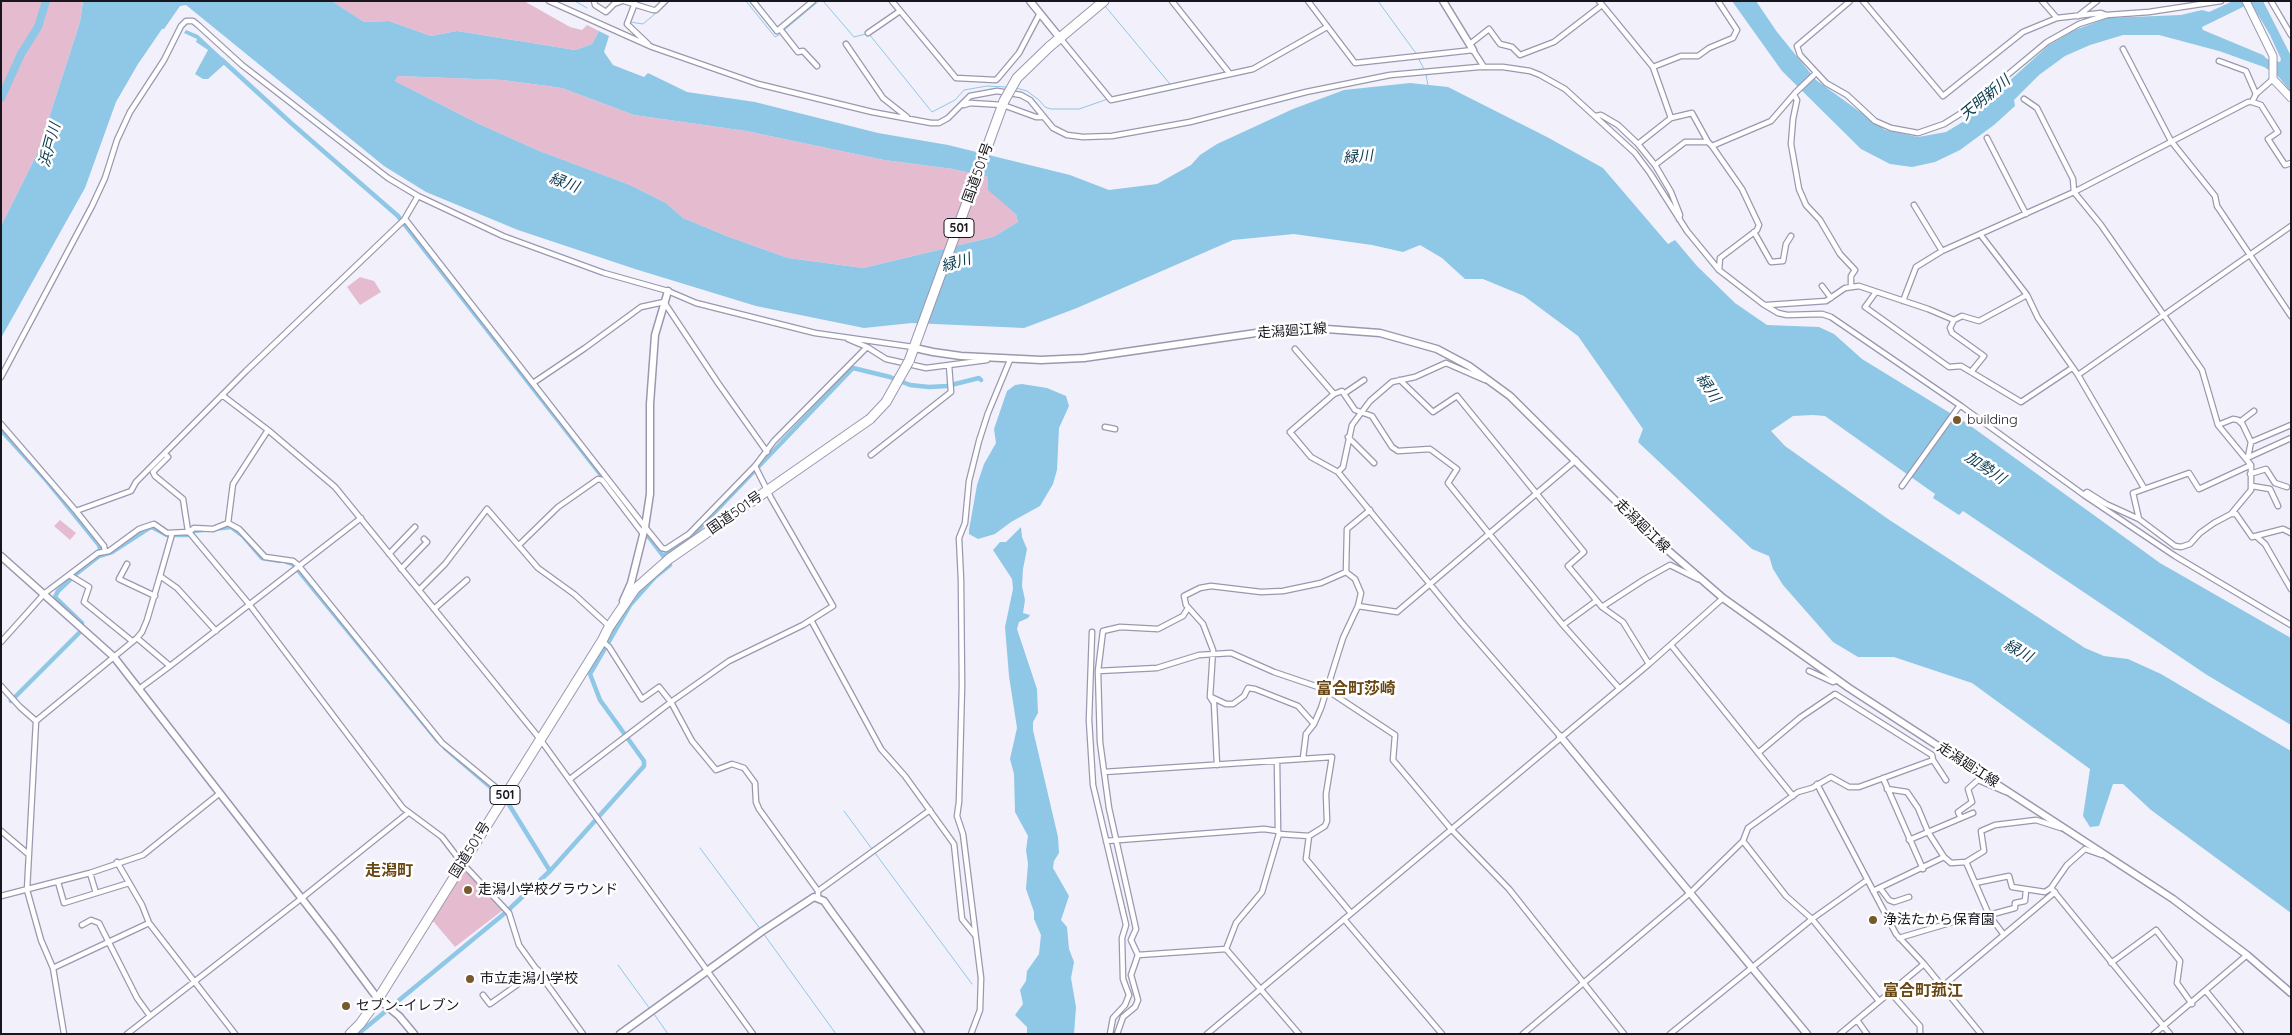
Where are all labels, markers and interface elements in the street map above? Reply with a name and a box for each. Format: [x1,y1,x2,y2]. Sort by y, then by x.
water label: 天明新川 [1956,72,2014,124]
water label: 浜戸川 [35,121,65,169]
street label: 国道501号 [959,140,997,206]
water label: 緑川 [1342,147,1374,167]
water label: 緑川 [547,169,581,197]
road number: 501 [944,218,974,238]
water label: 緑川 [939,250,973,276]
street label: 走潟廻江線 [1256,320,1328,342]
water label: 緑川 [1692,371,1724,405]
place label: building [1967,412,2018,428]
marker: building [1951,414,1963,426]
water label: 加勢川 [1961,448,2009,488]
street label: 国道501号 [704,488,766,538]
street label: 走潟廻江線 [1611,496,1673,556]
water label: 緑川 [2001,636,2035,666]
district label: 富合町莎崎 [1316,679,1396,699]
street label: 走潟廻江線 [1934,739,2002,791]
road number: 501 [490,786,520,804]
street label: 国道501号 [446,819,494,881]
district label: 走潟町 [365,861,413,881]
place label: 走潟小学校グラウンド [478,882,618,898]
marker: 走潟小学校グラウンド [462,884,474,896]
place label: 浄法たから保育園 [1883,912,1995,928]
marker: 浄法たから保育園 [1867,914,1879,926]
place label: 市立走潟小学校 [480,971,578,987]
marker: 市立走潟小学校 [464,973,476,985]
district label: 富合町菰江 [1883,981,1963,1001]
place label: セブン-イレブン [356,998,459,1014]
marker: セブン-イレブン [340,1000,352,1012]

